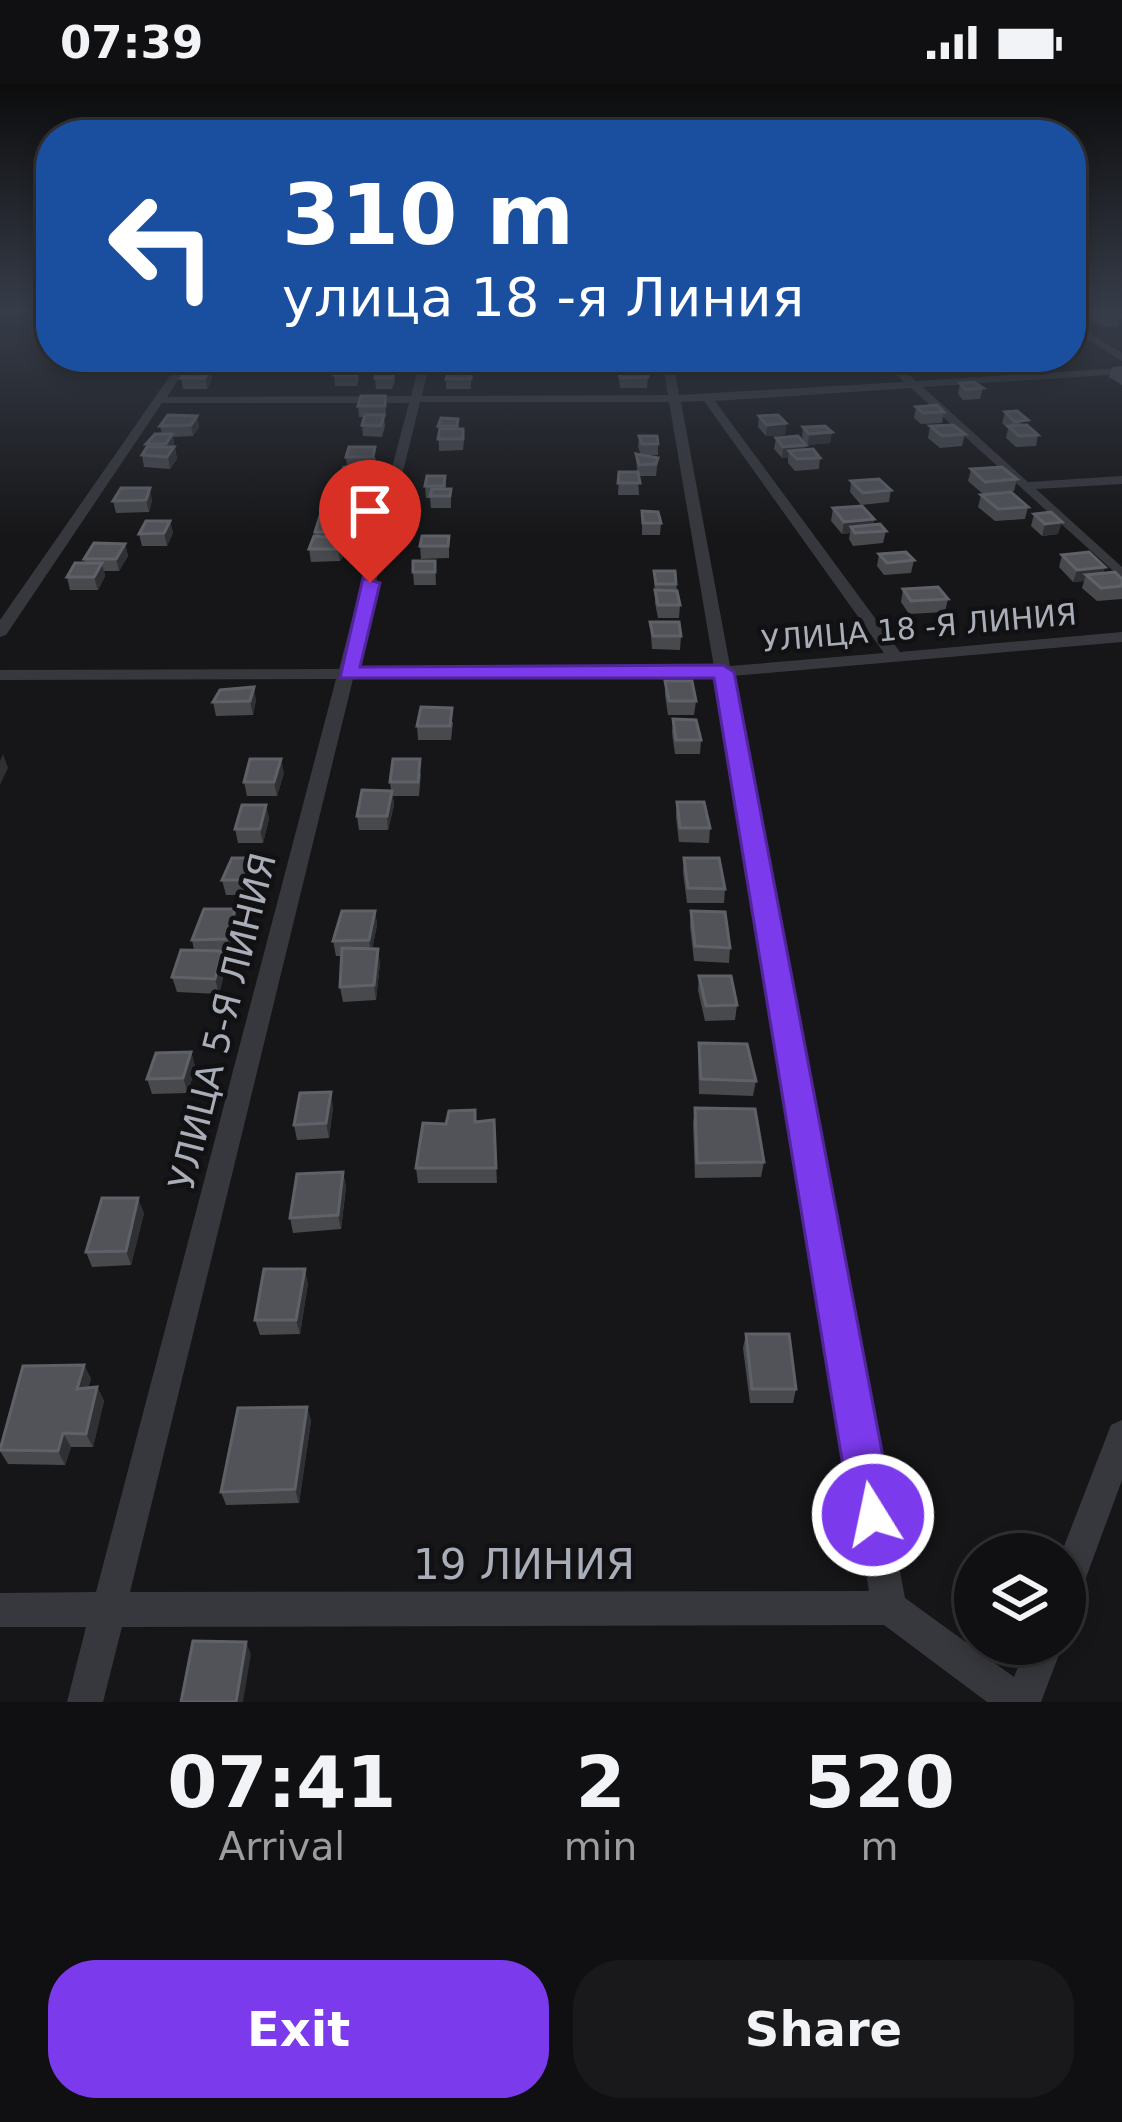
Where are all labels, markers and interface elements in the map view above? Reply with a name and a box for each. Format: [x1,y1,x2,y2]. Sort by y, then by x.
text: 07:39 [60,16,203,69]
text: 310 m [282,166,574,264]
icon: left [84,168,240,324]
text: улица 18 -я Линия [282,266,804,329]
pin [319,460,421,583]
icon: arrive [337,478,403,544]
street label: УЛИЦА 18 -Я ЛИНИЯ [760,596,1078,659]
street label: УЛИЦА 5-Я ЛИНИЯ [161,849,284,1194]
position arrow [810,1452,936,1578]
map controls [954,1533,1086,1665]
button: layers [954,1533,1086,1665]
street label: 19 ЛИНИЯ [413,1540,635,1589]
text: 07:41 [167,1740,396,1824]
text: 2 [575,1740,625,1824]
text: 520 [804,1740,955,1824]
text: Arrival [218,1824,345,1869]
text: min [564,1824,637,1869]
text: m [861,1824,899,1869]
button: Exit [48,1960,549,2098]
button: Share [573,1960,1074,2098]

